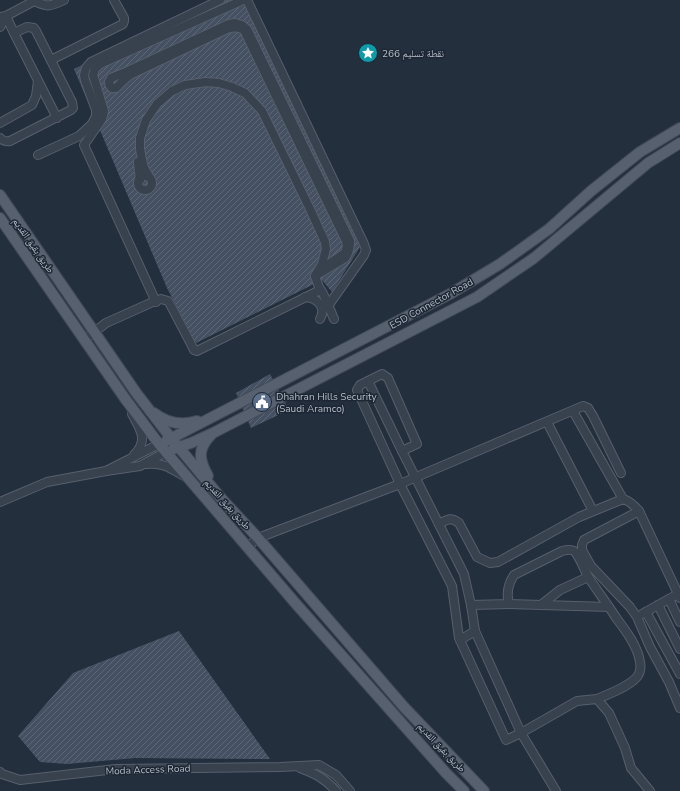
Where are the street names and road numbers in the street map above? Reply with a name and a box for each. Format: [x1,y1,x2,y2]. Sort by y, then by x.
street label: طريق بقيق القديم [9,215,58,276]
street label: ESD Connector Road [387,275,476,333]
street label: طريق بقيق القديم [201,476,254,533]
street label: طريق بقيق القديم [414,720,469,776]
street label: Moda Access Road [105,762,191,778]

